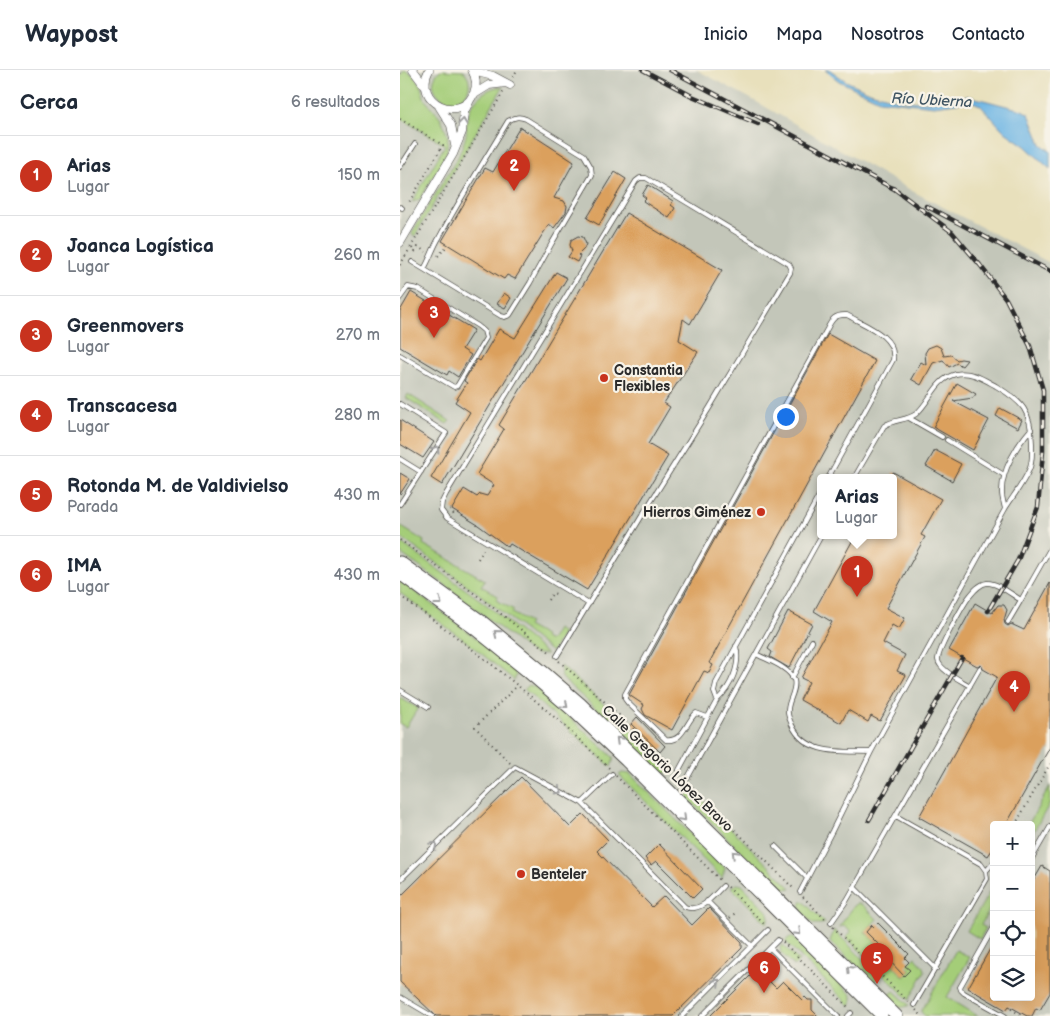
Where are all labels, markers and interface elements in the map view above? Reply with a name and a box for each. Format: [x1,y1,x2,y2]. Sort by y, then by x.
text: Waypost [25,20,118,49]
text: Inicio [704,24,748,45]
text: Mapa [776,24,822,45]
text: Nosotros [850,24,924,45]
text: Contacto [952,24,1025,45]
water label: Río Ubierna [891,89,973,112]
text: Cerca [20,90,78,115]
text: 6 resultados [291,93,380,112]
one-way arrow [457,117,468,125]
pin: 2 [498,150,530,191]
text: Arias [67,155,111,178]
text: 1 [33,166,39,185]
text: 150 m [338,166,380,185]
text: Lugar [67,178,109,197]
text: Joanca Logística [67,235,214,258]
text: 2 [31,246,41,265]
text: 260 m [334,246,380,265]
text: Lugar [67,258,109,277]
pin: 3 [418,297,450,338]
text: Greenmovers [67,315,184,338]
text: 3 [31,326,41,345]
text: 270 m [336,326,380,345]
text: Lugar [67,338,109,357]
place label: Constantia Flexibles [614,362,683,395]
marker: Constantia Flexibles [598,372,610,384]
text: Transcacesa [67,395,177,418]
your location [773,404,799,430]
text: 4 [31,406,41,425]
text: 280 m [334,406,380,425]
text: Lugar [67,418,109,437]
one-way arrow [430,445,440,454]
popup [817,474,897,539]
text: Rotonda M. de Valdivielso [67,475,289,498]
text: 5 [31,486,41,505]
text: 430 m [333,486,380,505]
text: Arias [835,486,879,509]
text: Parada [67,498,118,517]
place label: Hierros Giménez [643,504,751,521]
marker: Hierros Giménez [755,506,767,518]
text: Lugar [835,509,877,528]
text: IMA [67,555,101,578]
pin: 1 [841,556,873,597]
text: 6 [31,566,41,585]
text: 430 m [333,566,380,585]
text: Lugar [67,578,109,597]
one-way arrow [433,597,442,605]
one-way arrow [494,631,503,639]
pin: 4 [998,671,1030,712]
one-way arrow [560,699,569,708]
street label: Calle Gregorio López Bravo [599,701,737,835]
one-way arrow [616,737,625,746]
one-way arrow [554,785,563,795]
one-way arrow [677,812,686,821]
map controls [990,821,1035,1001]
button: + [990,821,1035,866]
one-way arrow [429,842,438,851]
one-way arrow [731,851,740,860]
place label: Benteler [531,866,587,883]
button: − [990,866,1035,911]
marker: Benteler [515,868,527,880]
button: locate [990,911,1035,956]
one-way arrow [792,926,801,935]
pin: 5 [861,943,893,984]
pin: 6 [748,952,780,993]
button: layers [990,956,1035,1001]
one-way arrow [847,966,856,975]
one-way arrow [711,978,720,987]

